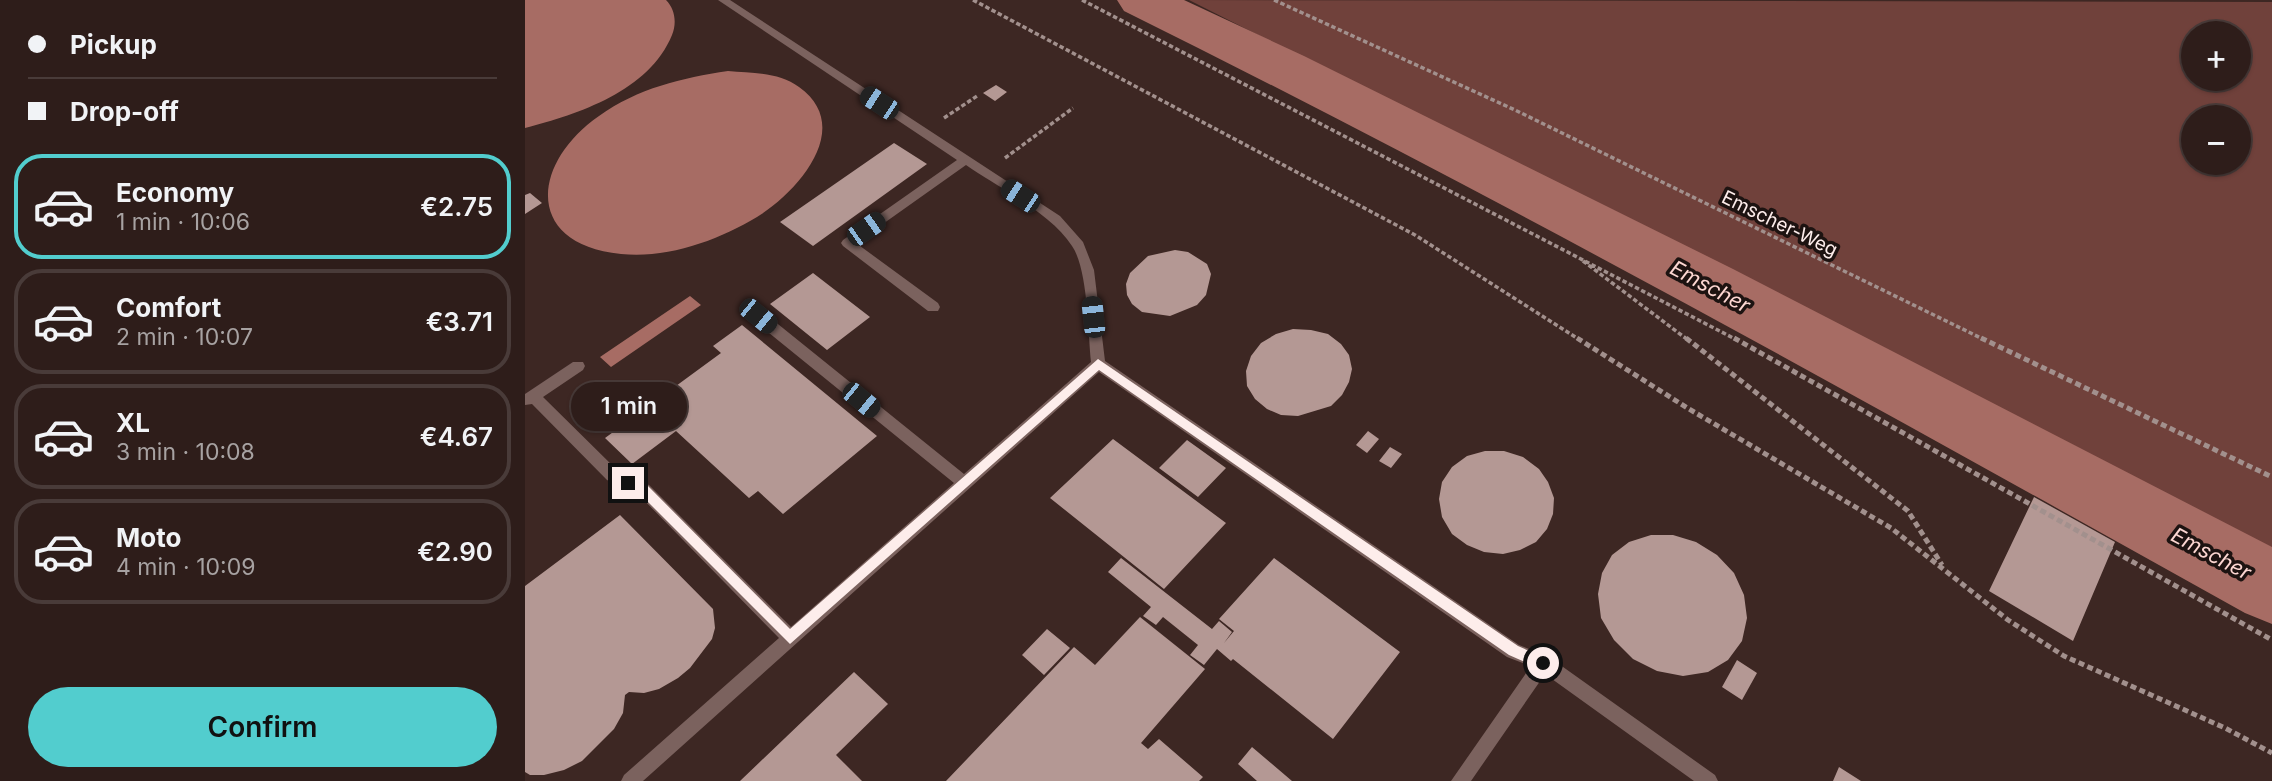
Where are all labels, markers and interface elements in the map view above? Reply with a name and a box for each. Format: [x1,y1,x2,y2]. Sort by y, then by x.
map controls [2181,21,2251,175]
button: + [2181,21,2251,91]
text: Pickup [70,29,157,60]
car [856,83,903,123]
text: Drop-off [70,96,179,127]
button: − [2181,105,2251,175]
icon: car [32,175,95,238]
car [997,176,1044,216]
text: Economy [116,177,234,208]
street label: Emscher-Weg [1718,186,1841,261]
text: €2.75 [420,191,493,222]
text: 1 min · 10:06 [116,208,250,236]
car [843,208,890,250]
water label: Emscher [1666,255,1755,318]
icon: car [32,290,95,353]
text: Comfort [116,292,221,323]
car [736,295,781,337]
car [1081,295,1106,339]
text: €3.71 [426,306,493,337]
text: 2 min · 10:07 [116,323,253,351]
car [839,379,884,421]
callout: 1 min [570,382,686,430]
text: 1 min [601,392,657,420]
icon: car [32,405,95,468]
text: XL [116,407,150,438]
text: €4.67 [420,421,493,452]
text: 3 min · 10:08 [116,438,255,466]
route end [612,467,644,499]
icon: car [32,520,95,583]
text: Moto [116,522,181,553]
water label: Emscher [2167,522,2256,585]
text: €2.90 [417,536,493,567]
text: 4 min · 10:09 [116,553,255,581]
route start [1527,647,1559,679]
button: Confirm [28,687,497,767]

